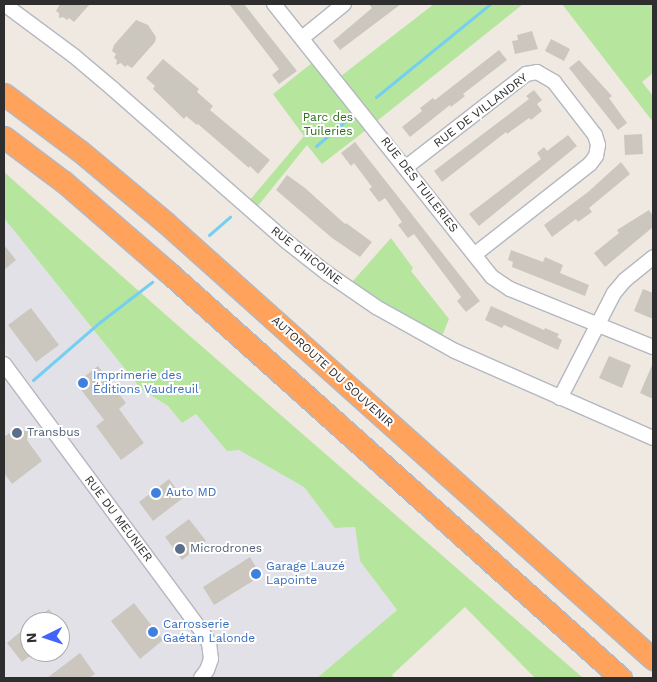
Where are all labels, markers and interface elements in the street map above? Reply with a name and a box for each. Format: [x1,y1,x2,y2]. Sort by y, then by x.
street label: RUE DE VILLANDRY [431,71,531,151]
park label: Parc des Tuileries [303,111,353,139]
street label: RUE DES TUILERIES [377,134,461,236]
street label: RUE CHICOINE [268,224,344,288]
street label: AUTOROUTE DU SOUVENIR [268,314,396,430]
place label: Imprimerie des Éditions Vaudreuil [93,369,199,397]
marker: Imprimerie des Éditions Vaudreuil [77,377,89,389]
place label: Transbus [27,426,80,440]
marker: Transbus [11,427,23,439]
street label: RUE DU MEUNIER [81,473,155,565]
place label: Auto MD [166,486,216,500]
marker: Auto MD [150,487,162,499]
place label: Microdrones [190,542,262,556]
marker: Microdrones [174,543,186,555]
place label: Garage Lauzé Lapointe [266,560,345,588]
marker: Garage Lauzé Lapointe [250,568,262,580]
north arrow [20,612,70,662]
place label: Carrosserie Gaétan Lalonde [163,618,255,646]
marker: Carrosserie Gaétan Lalonde [147,626,159,638]
text: N [23,632,39,644]

